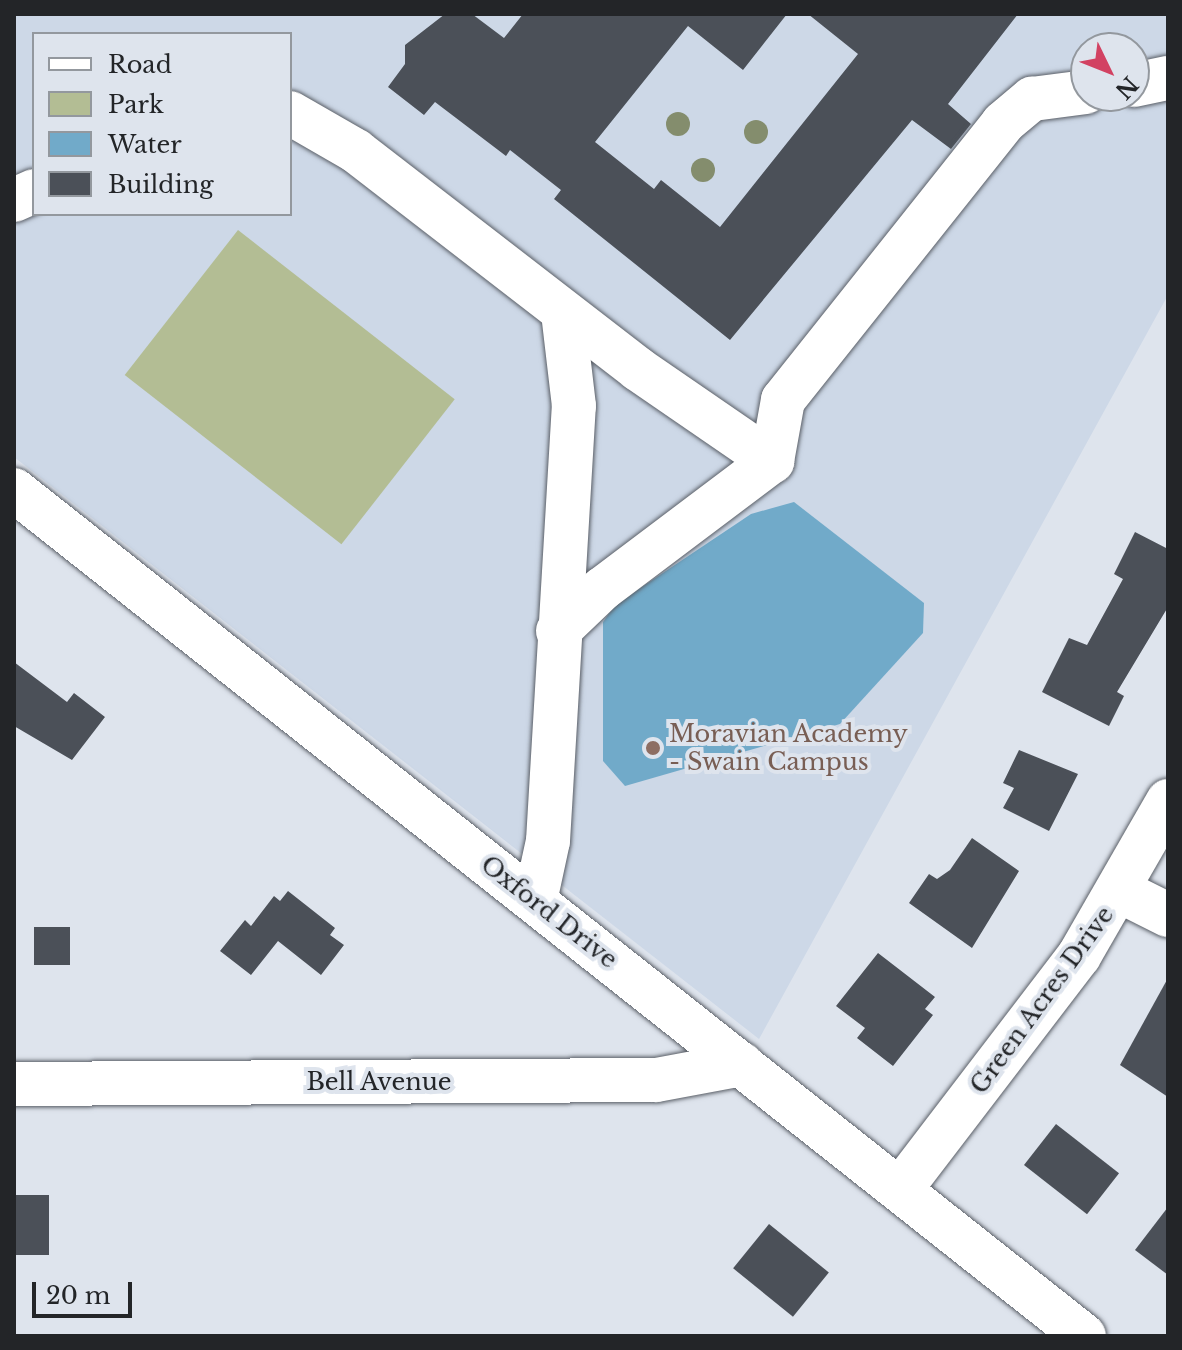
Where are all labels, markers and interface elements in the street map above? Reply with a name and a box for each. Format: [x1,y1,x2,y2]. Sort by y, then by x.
legend [32,32,292,216]
north arrow [1070,32,1150,112]
text: Road [108,50,172,79]
text: N [1110,71,1143,104]
text: Park [108,90,164,119]
text: Water [108,130,182,159]
text: Building [108,170,214,199]
place label: Moravian Academy - Swain Campus [669,720,909,776]
marker: Moravian Academy - Swain Campus [644,739,662,757]
street label: Oxford Drive [475,850,623,974]
street label: Green Acres Drive [964,900,1120,1100]
street label: Bell Avenue [306,1068,452,1096]
scale bar [36,1266,136,1316]
text: 20 m [46,1281,111,1310]

